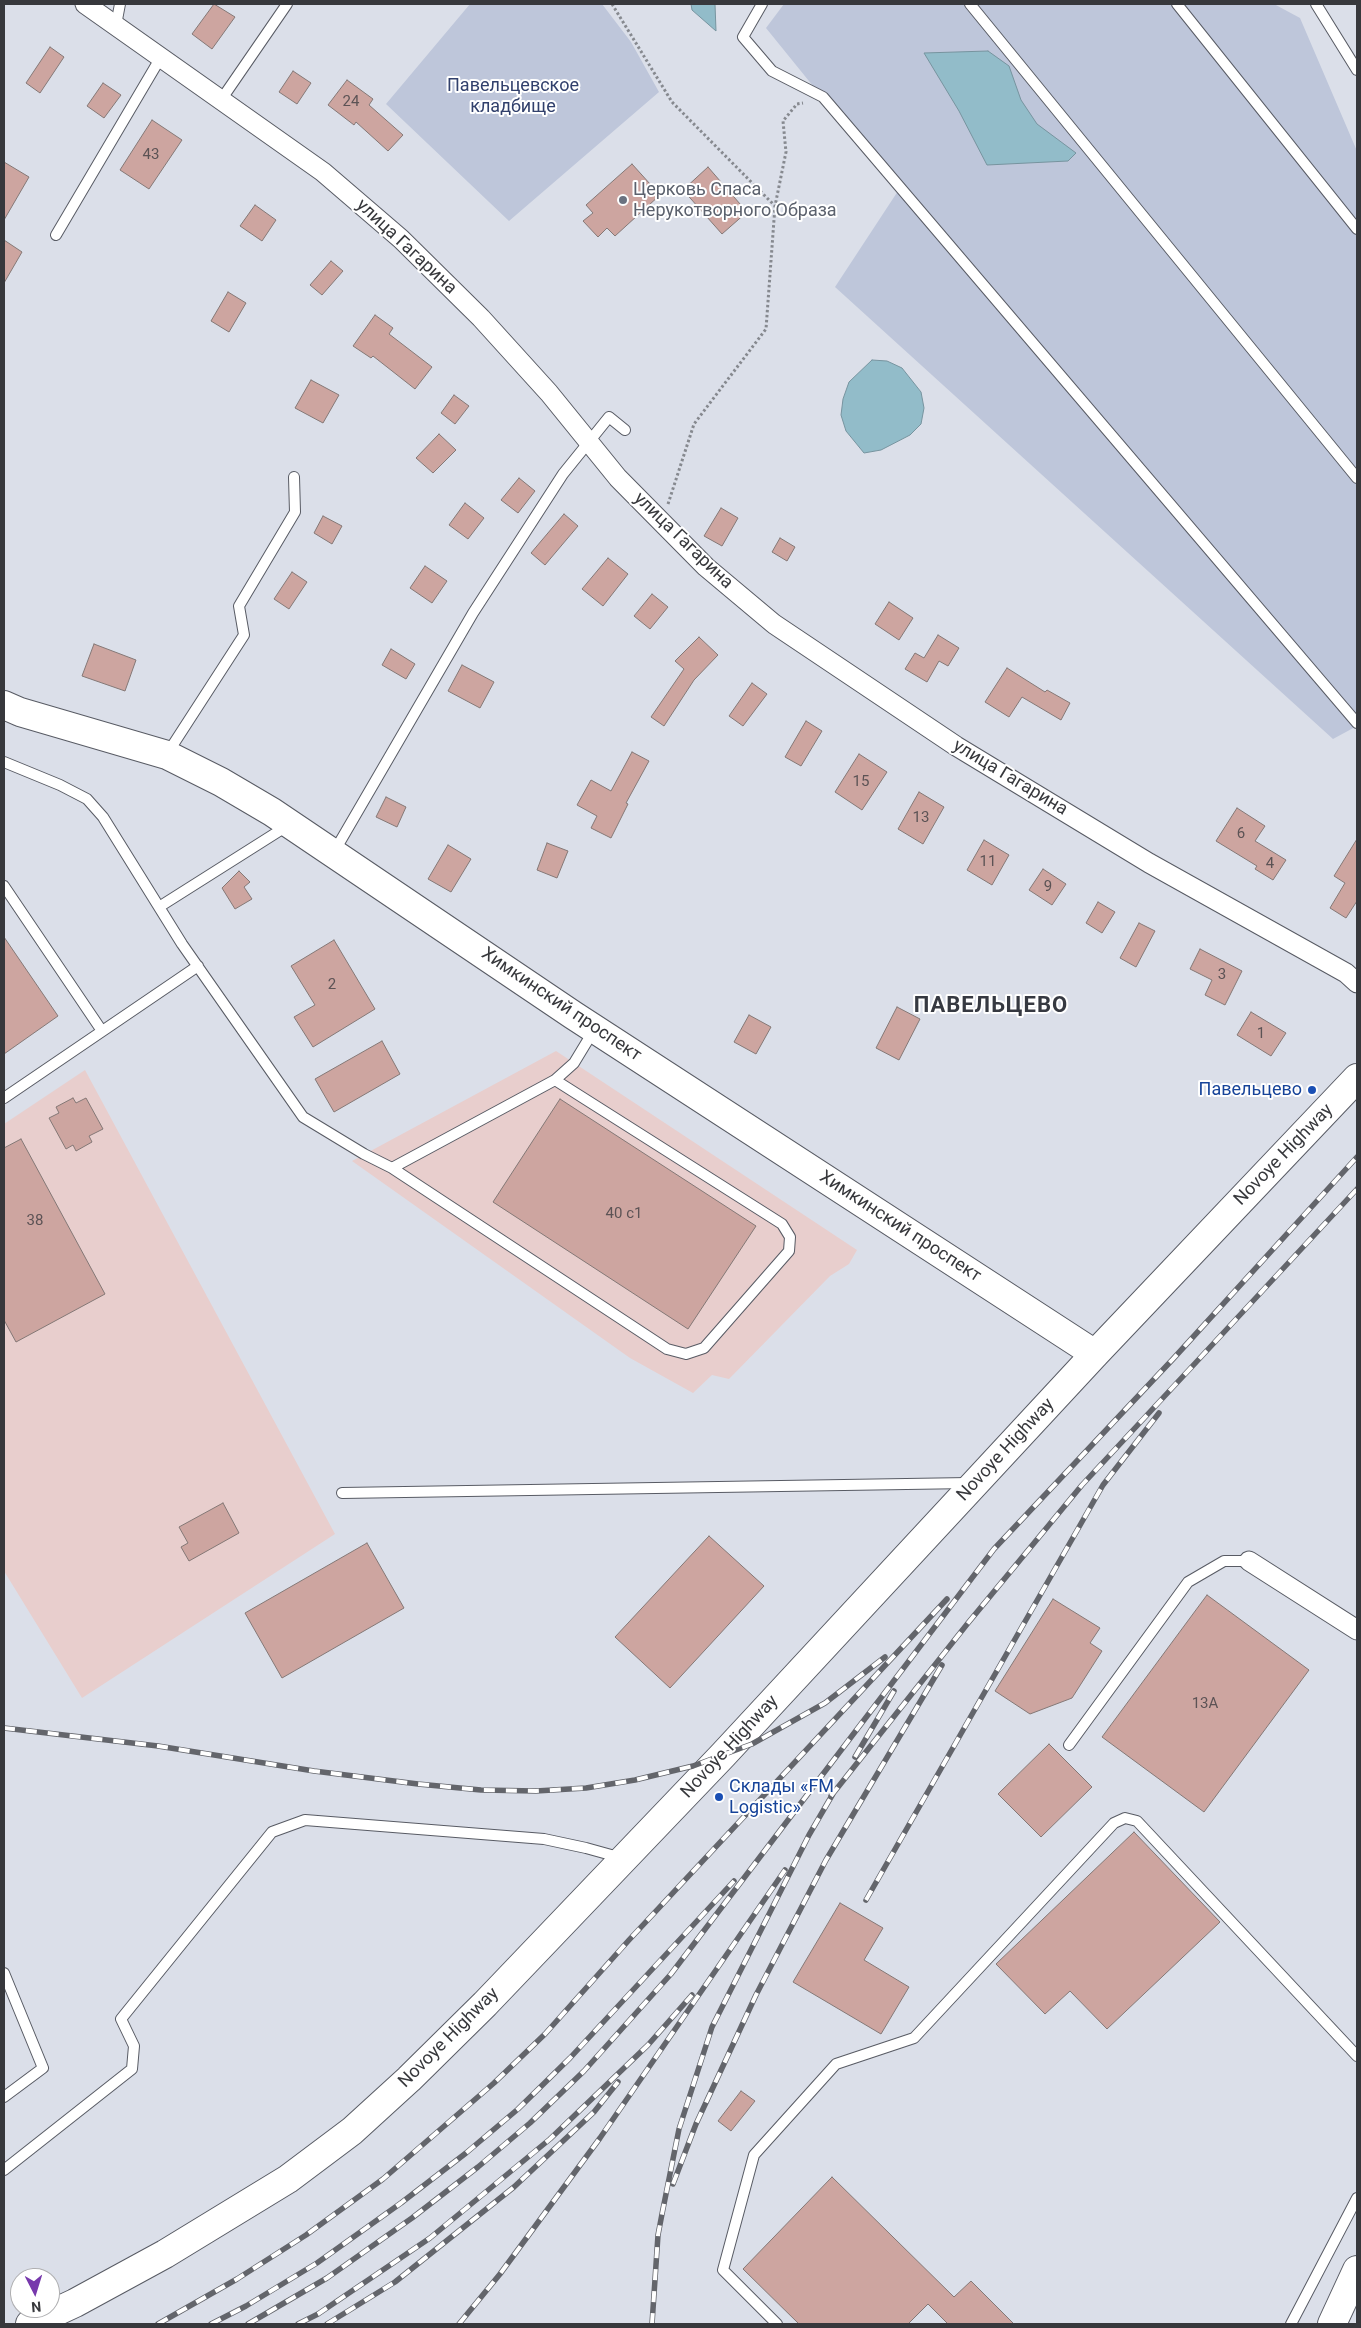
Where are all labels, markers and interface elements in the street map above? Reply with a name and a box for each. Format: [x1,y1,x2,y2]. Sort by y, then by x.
park label: Павельцевское кладбище [447,75,579,118]
house number: 24 [343,93,359,111]
house number: 43 [143,146,159,164]
place label: Церковь Спаса Нерукотворного Образа [633,179,837,222]
marker: Церковь Спаса Нерукотворного Образа [617,194,629,206]
street label: улица Гагарина [351,195,461,299]
street label: улица Гагарина [629,488,737,594]
street label: улица Гагарина [949,735,1071,821]
house number: 15 [853,773,869,791]
house number: 13 [913,809,929,827]
house number: 6 [1237,825,1245,843]
house number: 11 [980,853,996,871]
house number: 4 [1266,855,1274,873]
house number: 9 [1044,878,1052,896]
street label: Химкинский проспект [477,943,645,1067]
house number: 3 [1218,966,1226,984]
house number: 2 [328,976,336,994]
district label: ПАВЕЛЬЦЕВО [913,993,1069,1019]
house number: 1 [1257,1025,1265,1043]
place label: Павельцево [1199,1079,1302,1101]
marker: Павельцево [1306,1084,1318,1096]
street label: Novoye Highway [1230,1100,1338,1210]
street label: Химкинский проспект [815,1167,985,1287]
house number: 40 с1 [606,1205,642,1223]
house number: 38 [27,1212,43,1230]
street label: Novoye Highway [953,1394,1059,1506]
street label: Novoye Highway [677,1691,783,1803]
house number: 13А [1192,1695,1218,1713]
place label: Склады «FM Logistic» [729,1776,834,1818]
marker: Склады «FM Logistic» [713,1791,725,1803]
street label: Novoye Highway [394,1983,504,2093]
north arrow [10,2268,60,2318]
text: N [31,2299,42,2315]

